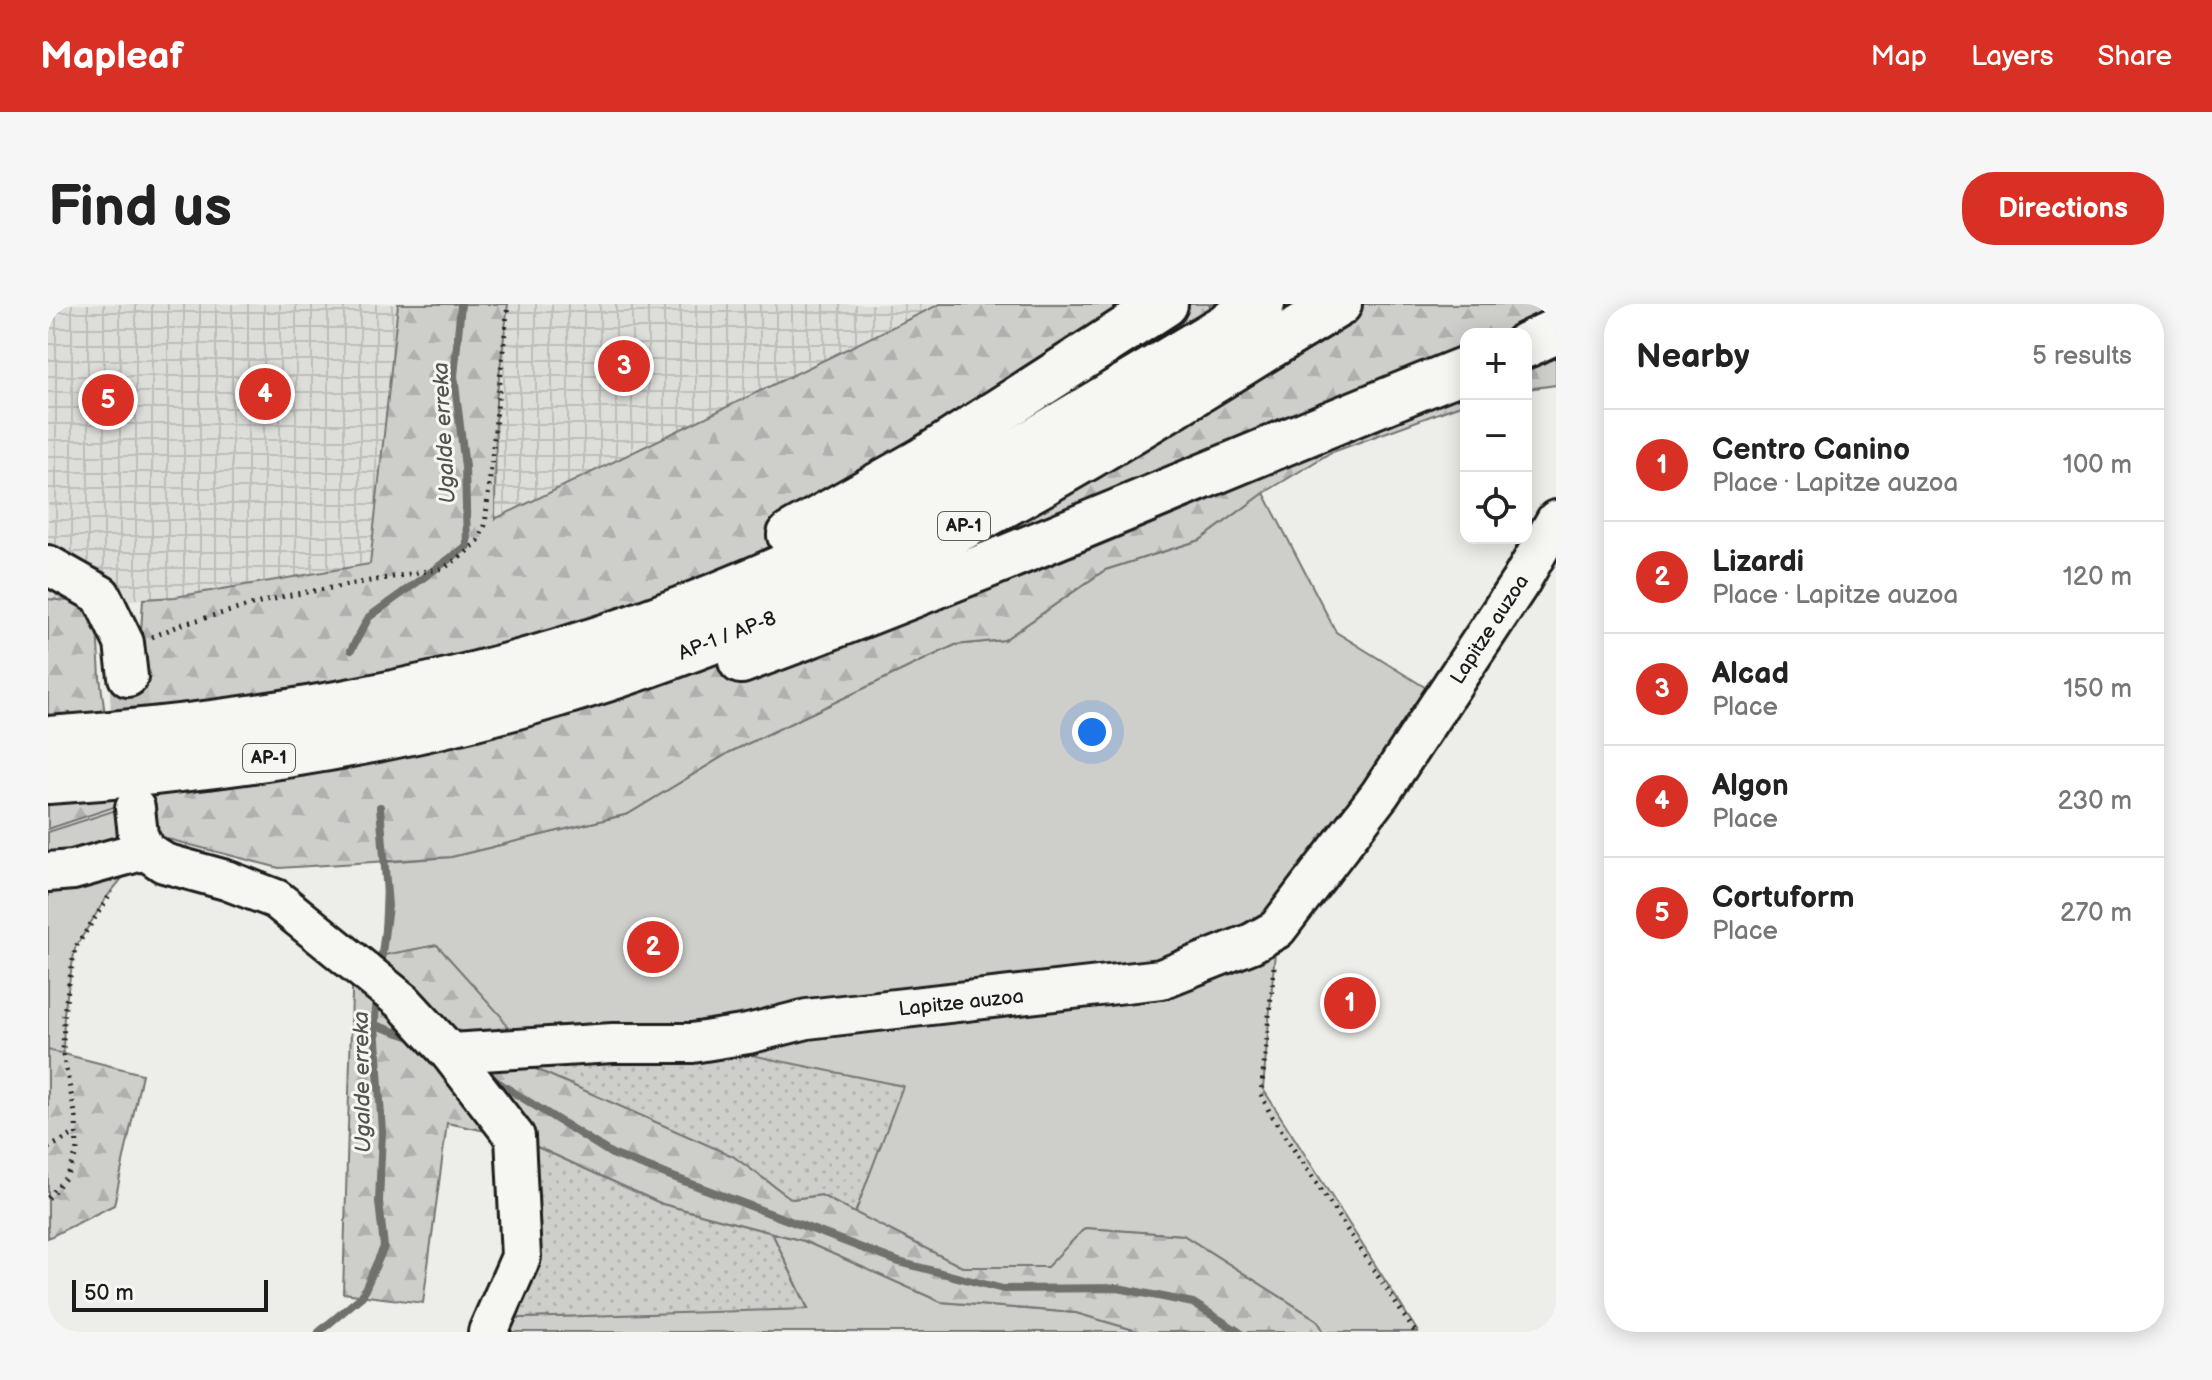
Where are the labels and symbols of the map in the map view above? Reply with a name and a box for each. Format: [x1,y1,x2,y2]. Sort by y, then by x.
pin: 3 [598,336,650,396]
water label: Ugalde erreka [427,361,462,504]
pin: 4 [239,364,291,424]
pin: 5 [82,370,134,430]
road number: AP-1 [938,512,990,540]
street label: Lapitze auzoa [1446,570,1534,689]
street label: AP-1 / AP-8 [675,606,780,666]
your location [1072,712,1112,752]
road number: AP-1 [243,744,295,772]
pin: 2 [627,917,679,977]
pin: 1 [1324,973,1376,1033]
street label: Lapitze auzoa [897,984,1025,1021]
water label: Ugalde erreka [348,1011,377,1153]
scale bar [72,1276,268,1312]

